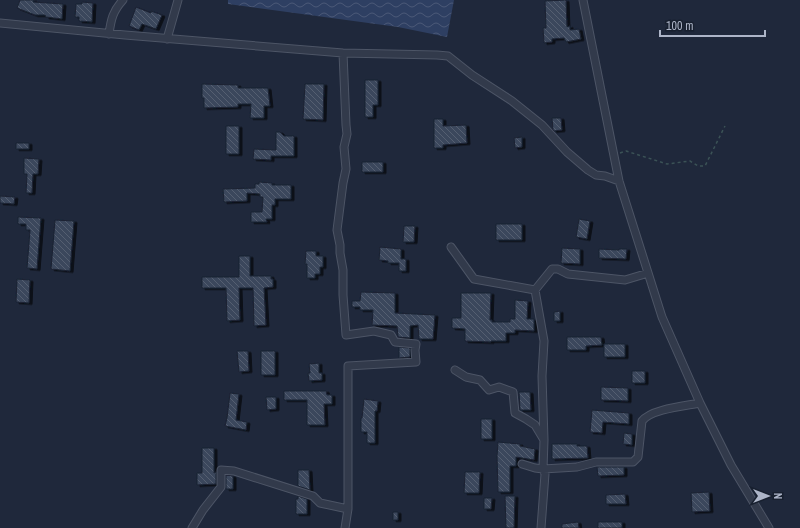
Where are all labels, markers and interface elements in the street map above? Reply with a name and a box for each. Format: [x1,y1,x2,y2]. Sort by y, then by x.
scale bar [660,12,765,38]
text: 100 m [666,18,693,34]
north arrow [748,476,788,516]
text: N [771,493,785,499]

